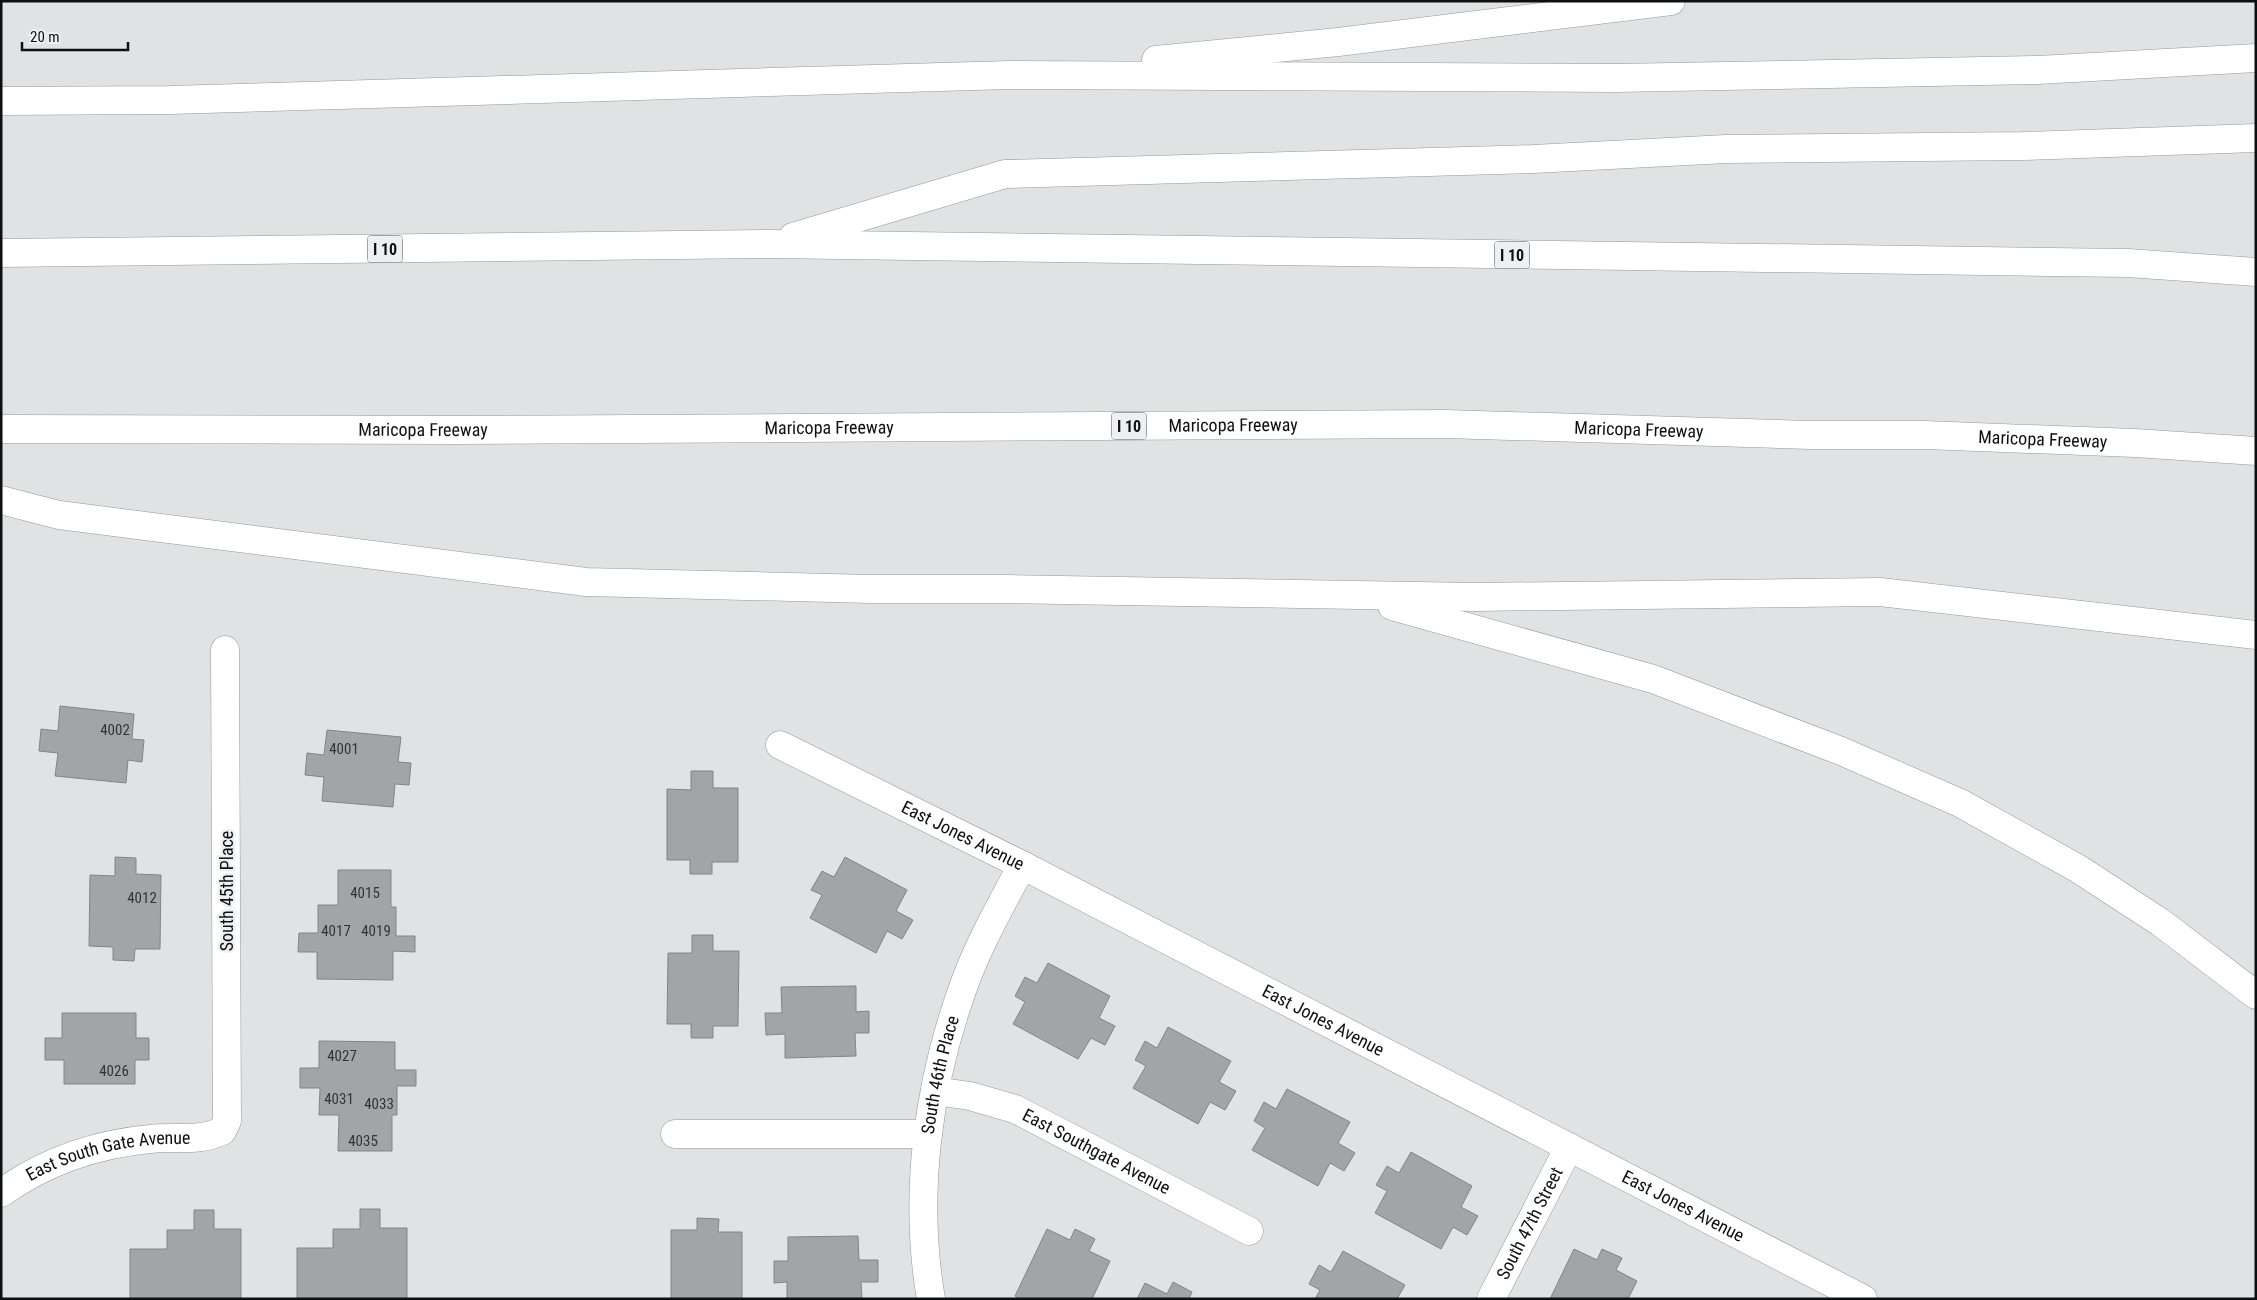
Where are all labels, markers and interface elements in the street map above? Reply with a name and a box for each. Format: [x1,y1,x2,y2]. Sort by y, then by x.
scale bar [22,20,129,52]
text: 20 m [30,28,60,46]
road number: I 10 [368,235,402,262]
road number: I 10 [1494,242,1530,268]
road number: I 10 [1112,412,1146,440]
street label: Maricopa Freeway [1168,414,1298,436]
street label: Maricopa Freeway [764,416,894,438]
street label: Maricopa Freeway [1574,417,1704,442]
street label: Maricopa Freeway [358,419,488,440]
street label: Maricopa Freeway [1978,426,2108,452]
house number: 4002 [100,721,130,739]
house number: 4001 [329,740,359,758]
street label: East Jones Avenue [898,796,1028,874]
street label: South 45th Place [216,831,237,951]
house number: 4015 [350,884,380,902]
house number: 4012 [127,889,157,907]
house number: 4017 [321,922,351,940]
house number: 4019 [361,922,391,940]
street label: East Jones Avenue [1259,980,1388,1060]
street label: South 46th Place [917,1013,963,1135]
house number: 4027 [327,1047,357,1065]
house number: 4026 [99,1062,129,1080]
house number: 4031 [324,1090,354,1108]
house number: 4033 [364,1095,394,1113]
street label: East Southgate Avenue [1019,1104,1174,1198]
street label: East South Gate Avenue [22,1127,191,1185]
house number: 4035 [348,1132,378,1150]
street label: South 47th Street [1492,1163,1567,1283]
street label: East Jones Avenue [1619,1166,1748,1246]

